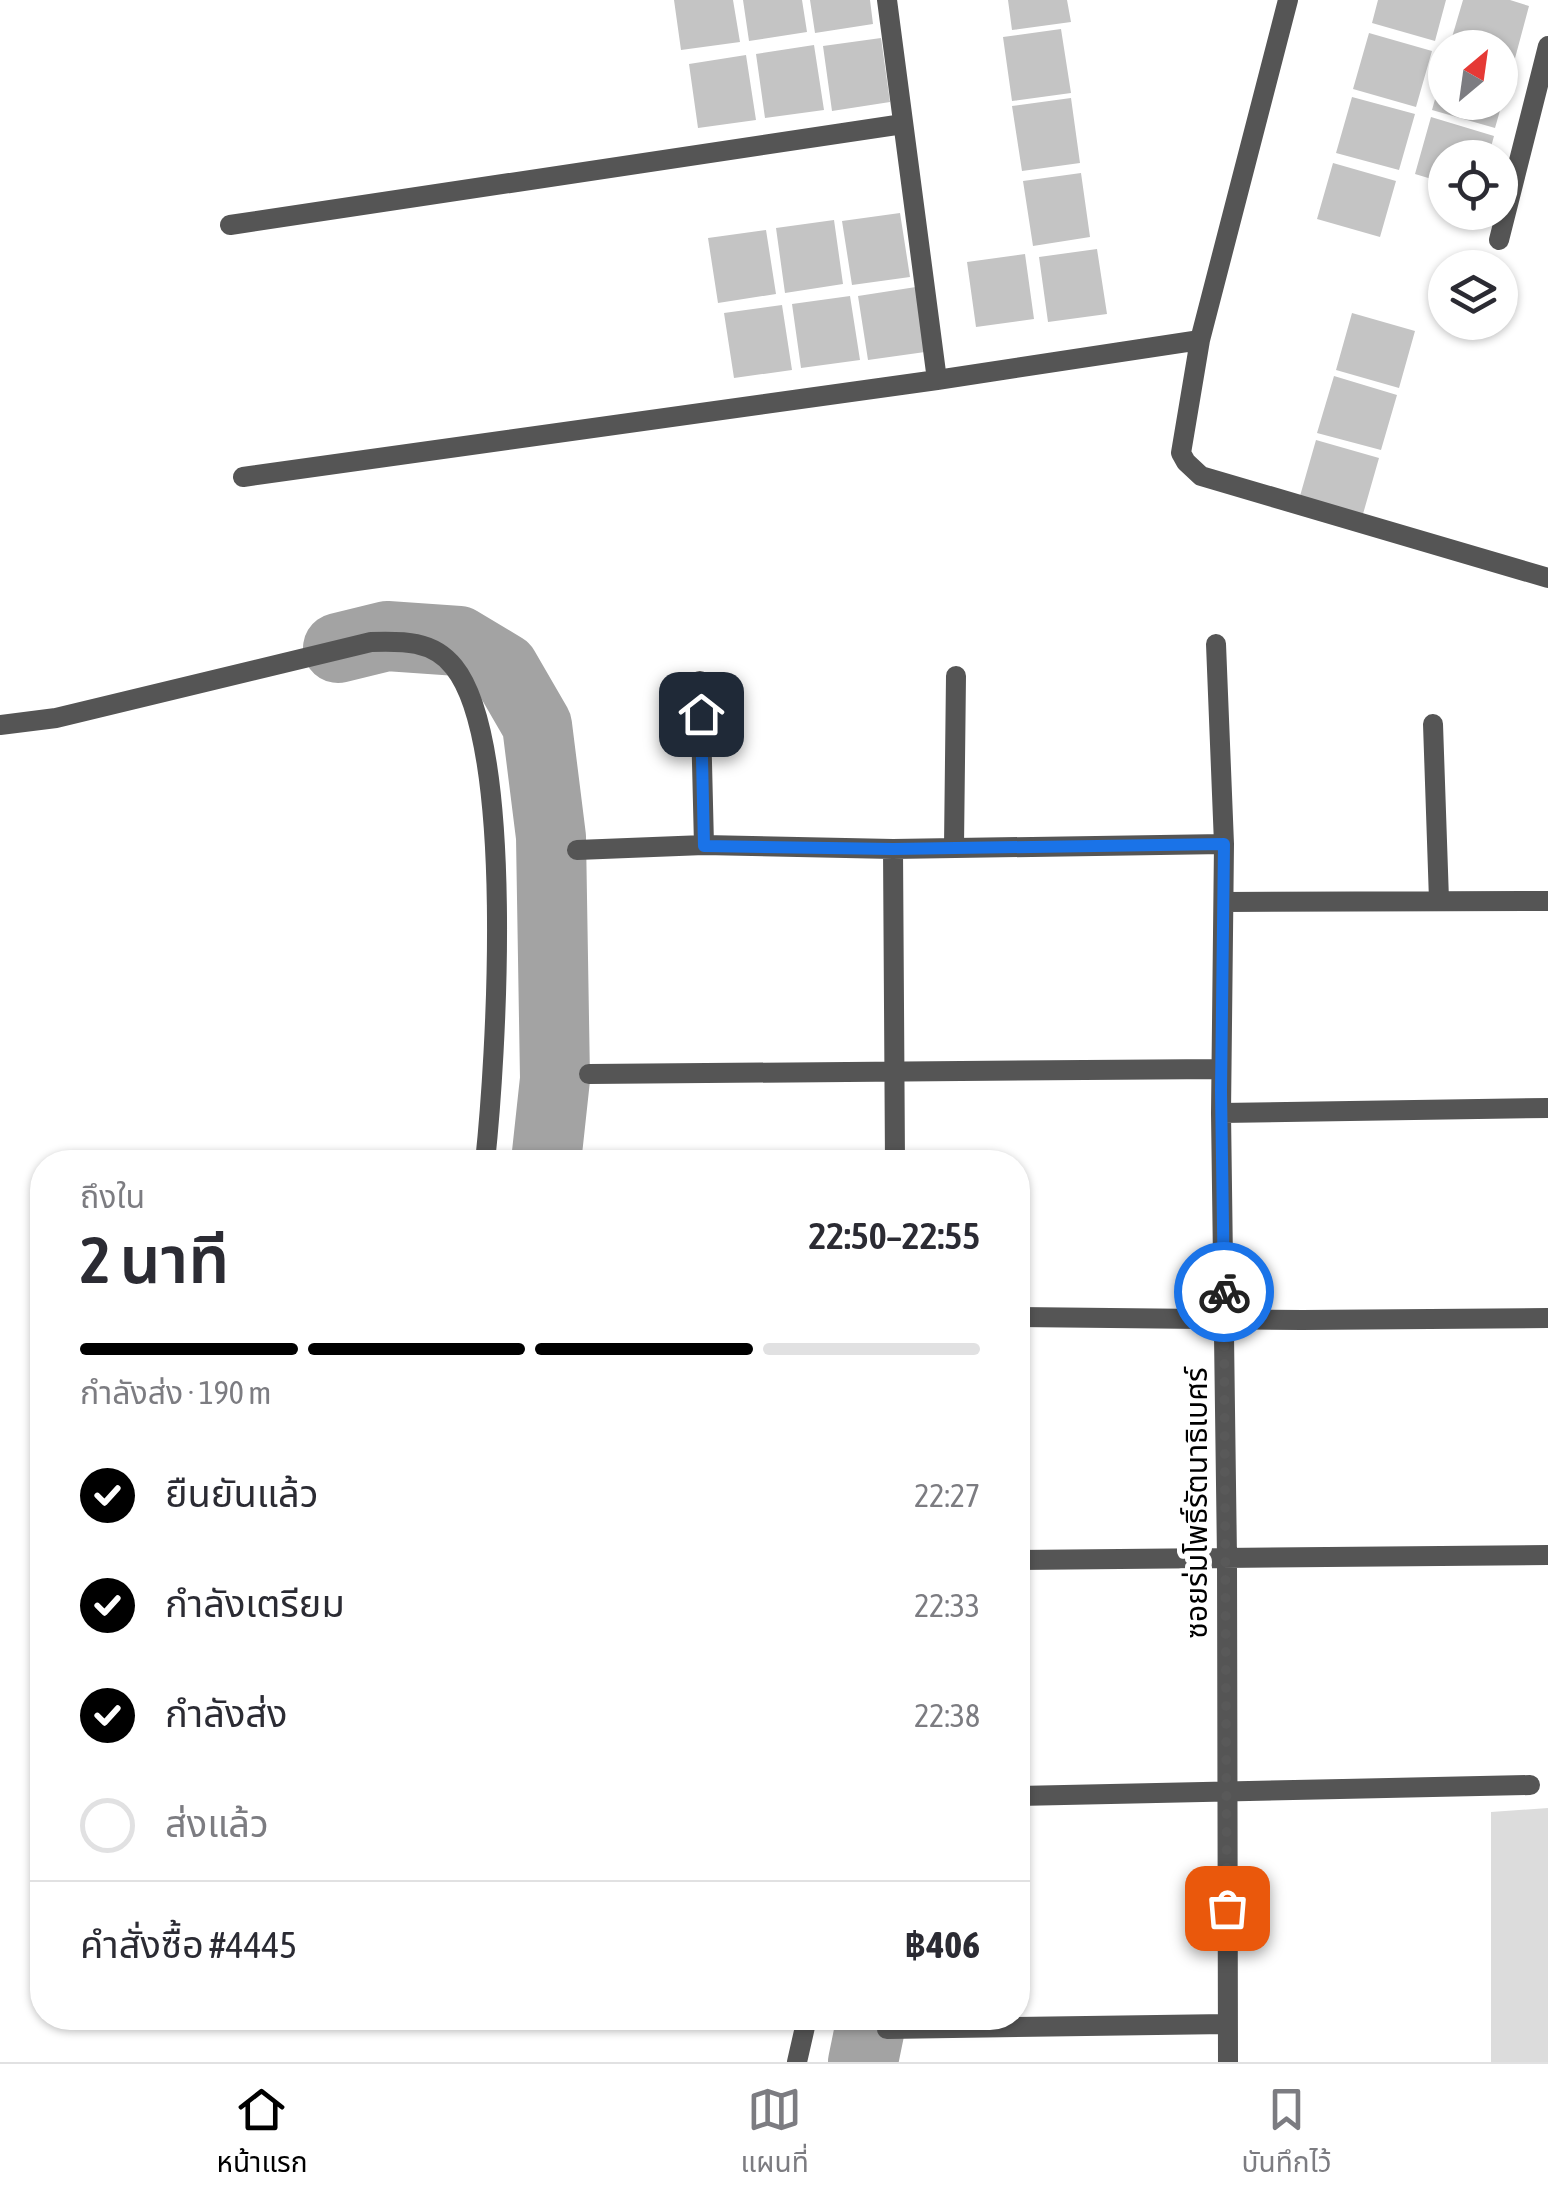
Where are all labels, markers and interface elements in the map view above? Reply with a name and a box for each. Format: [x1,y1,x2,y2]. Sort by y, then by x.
north arrow [1428,30,1518,120]
map controls [1428,30,1518,340]
button: locate [1428,140,1518,230]
button: layers [1428,250,1518,340]
pin [659,672,744,757]
icon: home [674,687,729,742]
text: ถึงใน [80,1178,145,1215]
text: 22:50–22:55 [808,1214,980,1257]
text: 2 นาที [80,1222,229,1297]
courier [1174,1242,1274,1342]
icon: bike [1197,1265,1252,1320]
street label: ซอยร่มโพธิ์รัตนาธิเบศร์ [1179,1366,1213,1639]
text: กำลังส่ง · 190 m [80,1374,271,1411]
icon: check [80,1468,135,1523]
text: ยืนยันแล้ว [165,1472,318,1515]
text: 22:27 [914,1477,980,1514]
icon: check [80,1578,135,1633]
text: กำลังเตรียม [165,1582,345,1625]
text: 22:33 [914,1587,980,1624]
icon: check [80,1688,135,1743]
text: กำลังส่ง [165,1692,287,1735]
text: 22:38 [914,1697,980,1734]
text: ส่งแล้ว [165,1802,269,1845]
pin [1185,1866,1270,1951]
icon: bag [1200,1881,1255,1936]
text: คำสั่งซื้อ #4445 [80,1923,297,1966]
text: ฿406 [904,1923,980,1966]
tab: หน้าแรก [216,2082,308,2185]
tab: แผนที่ [740,2082,809,2185]
tab: บันทึกไว้ [1242,2082,1332,2185]

